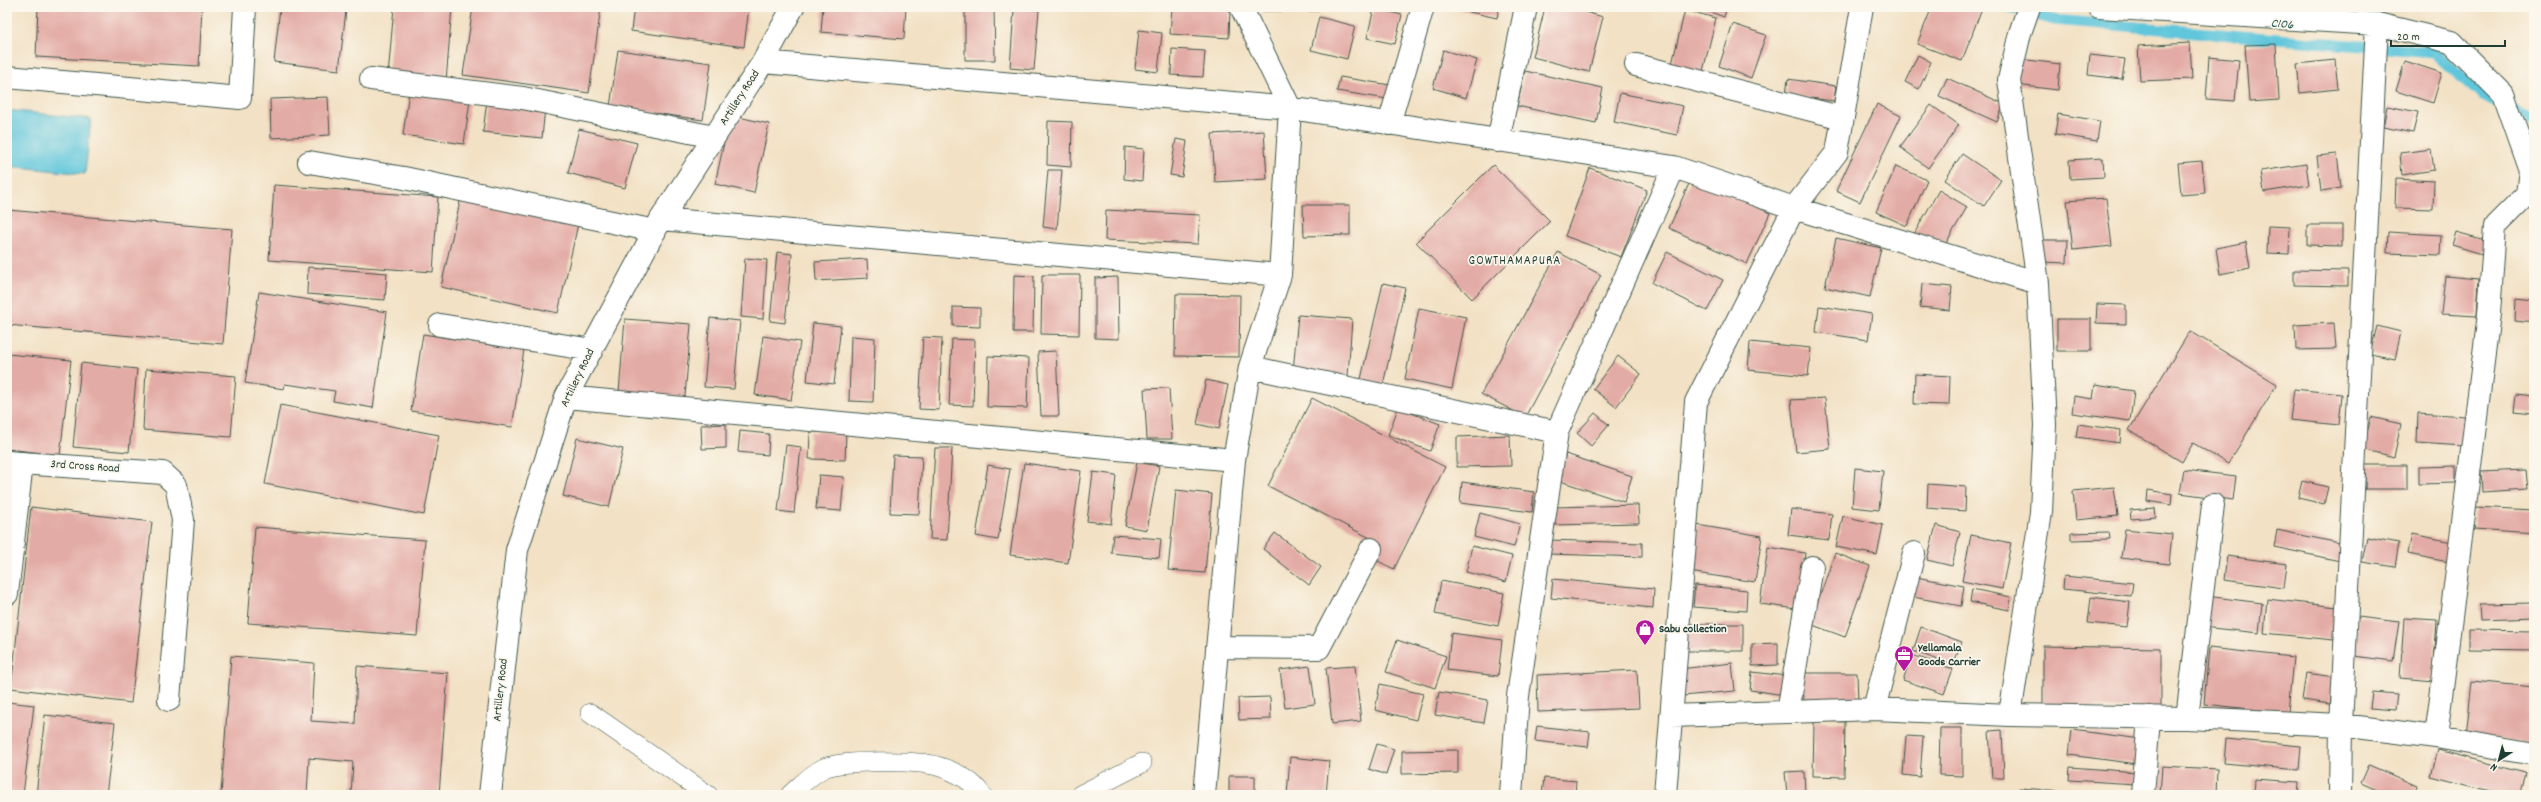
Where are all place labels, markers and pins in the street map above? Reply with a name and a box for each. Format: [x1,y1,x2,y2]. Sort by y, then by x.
shop icon: Sabu collection [1634,618,1656,646]
place label: Sabu collection [1659,621,1727,638]
place label: Yellamala Goods Carrier [1917,640,1981,671]
office icon: Yellamala Goods Carrier [1893,644,1915,672]

